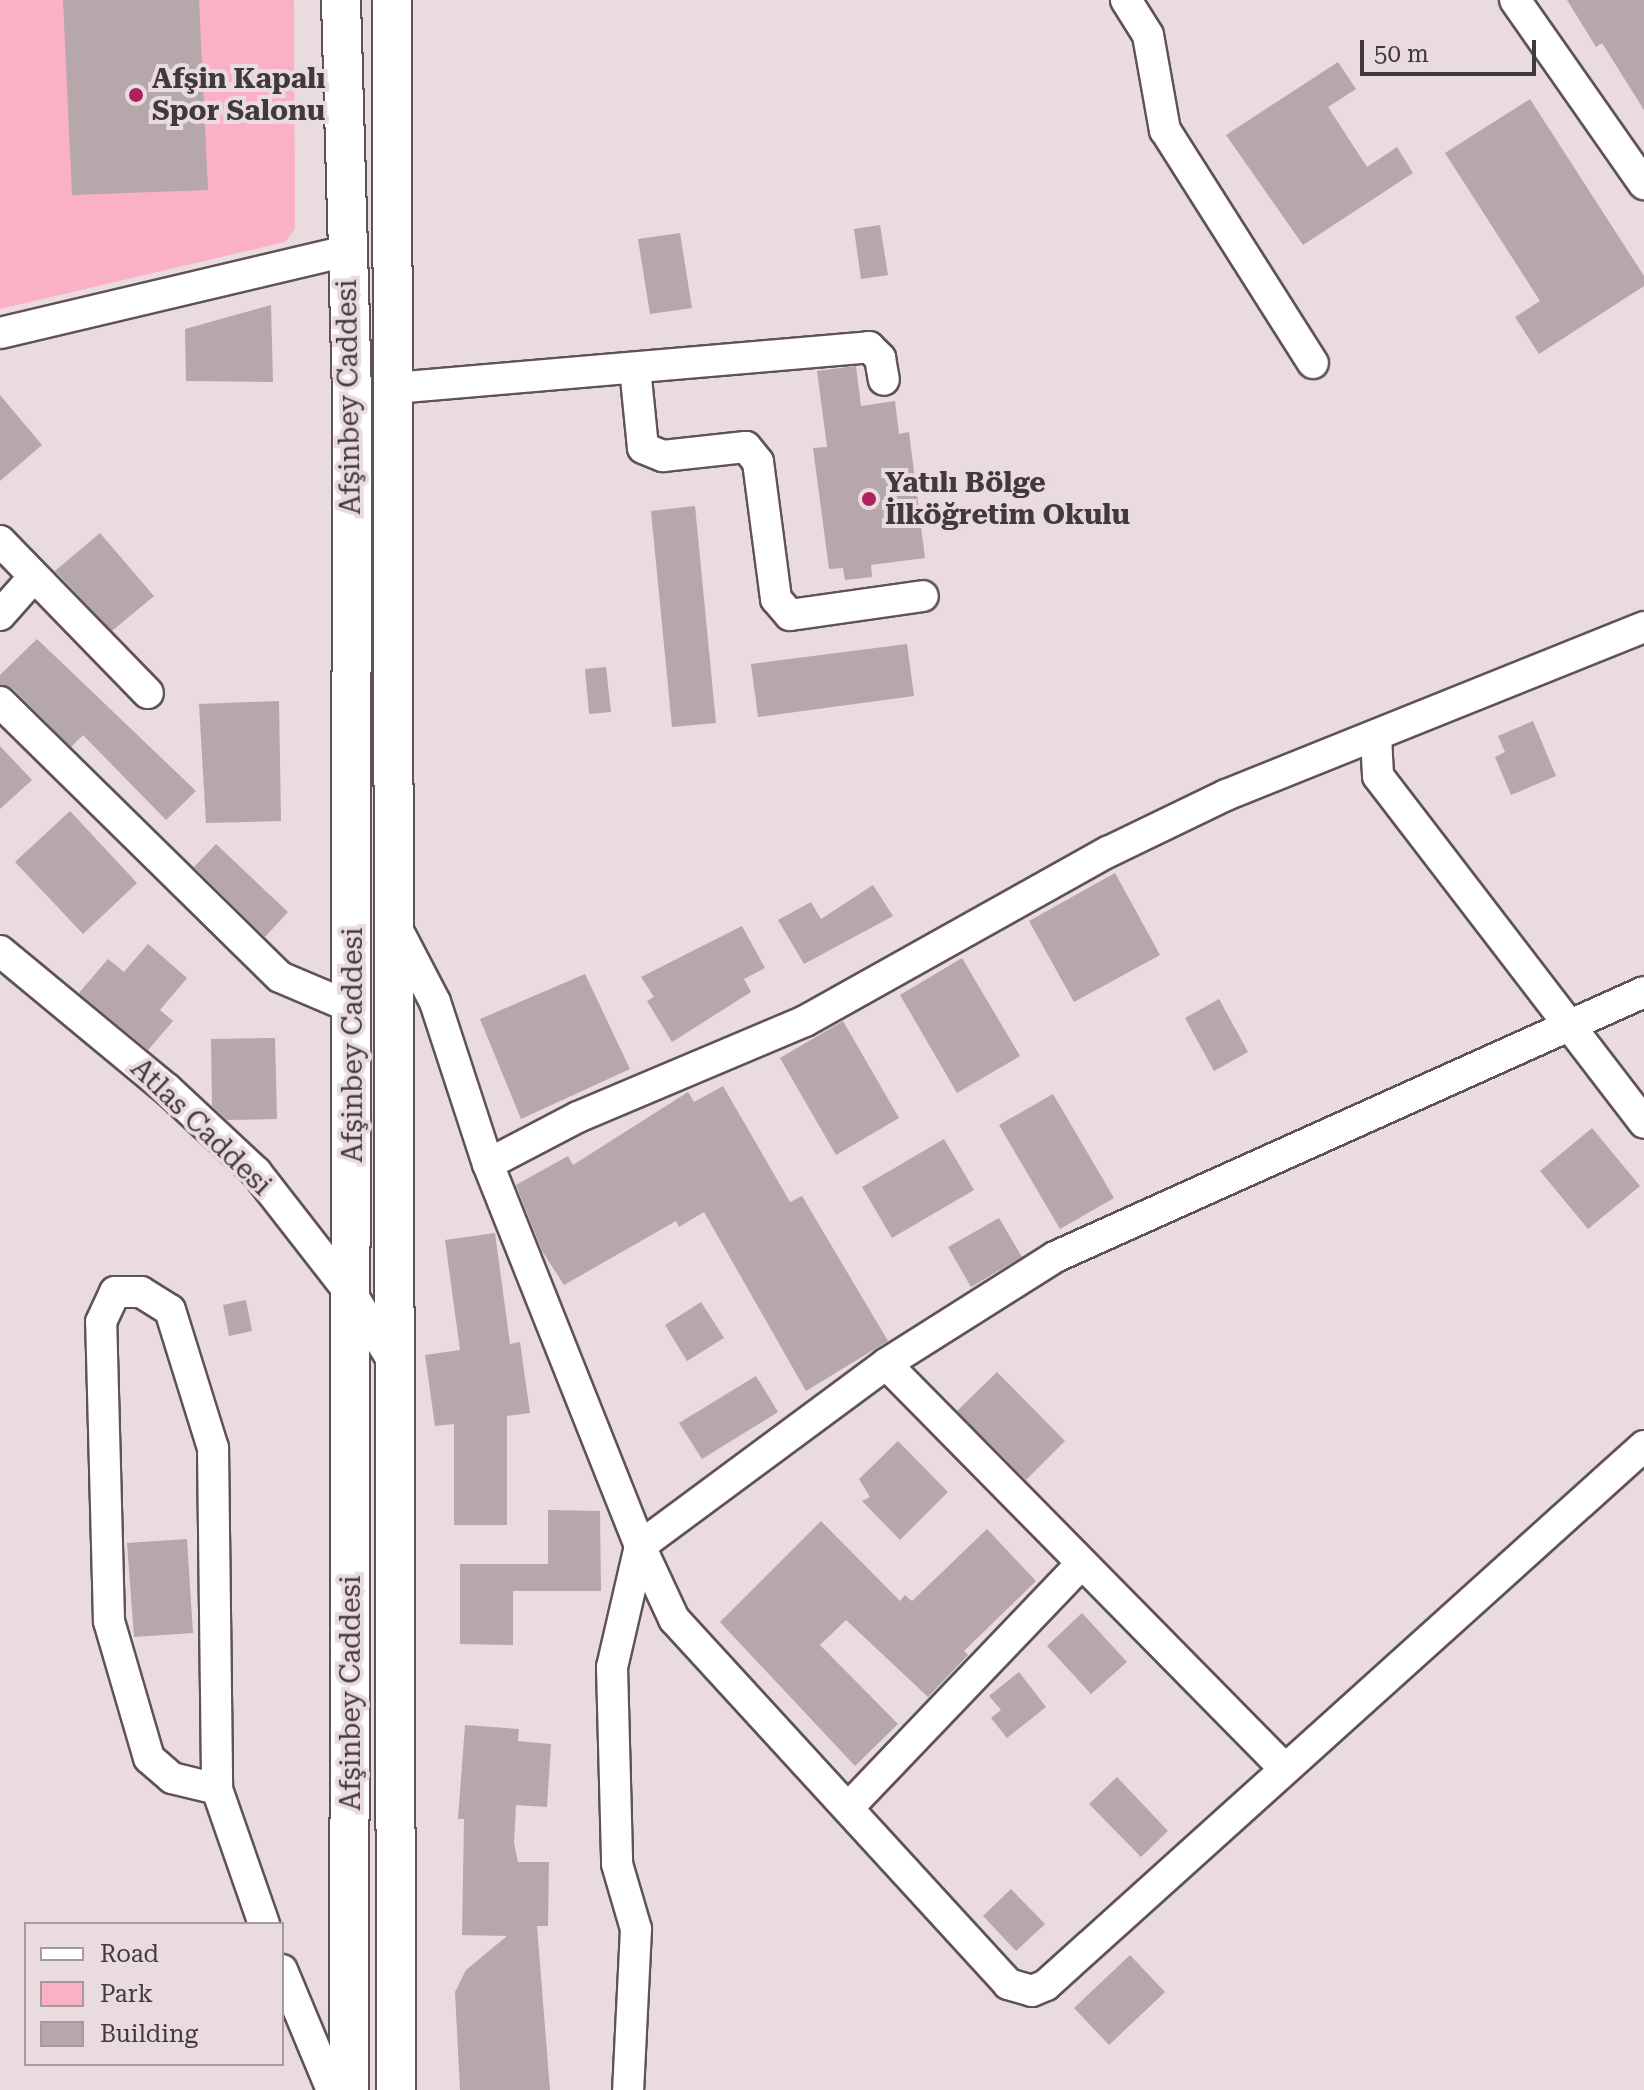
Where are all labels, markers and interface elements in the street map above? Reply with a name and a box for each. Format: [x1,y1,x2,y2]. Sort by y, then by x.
scale bar [1364,24,1540,74]
text: 50 m [1374,40,1429,68]
place label: Afşin Kapalı Spor Salonu [152,62,326,128]
marker: Afşin Kapalı Spor Salonu [127,86,145,104]
street label: Afşinbey Caddesi [330,279,368,515]
place label: Yatılı Bölge İlköğretim Okulu [885,466,1130,532]
marker: Yatılı Bölge İlköğretim Okulu [860,490,878,508]
street label: Afşinbey Caddesi [336,927,370,1163]
street label: Atlas Caddesi [124,1052,278,1202]
street label: Afşinbey Caddesi [334,1575,368,1811]
legend [24,1922,284,2066]
text: Road [100,1940,159,1968]
text: Park [100,1980,153,2008]
text: Building [100,2020,198,2048]

